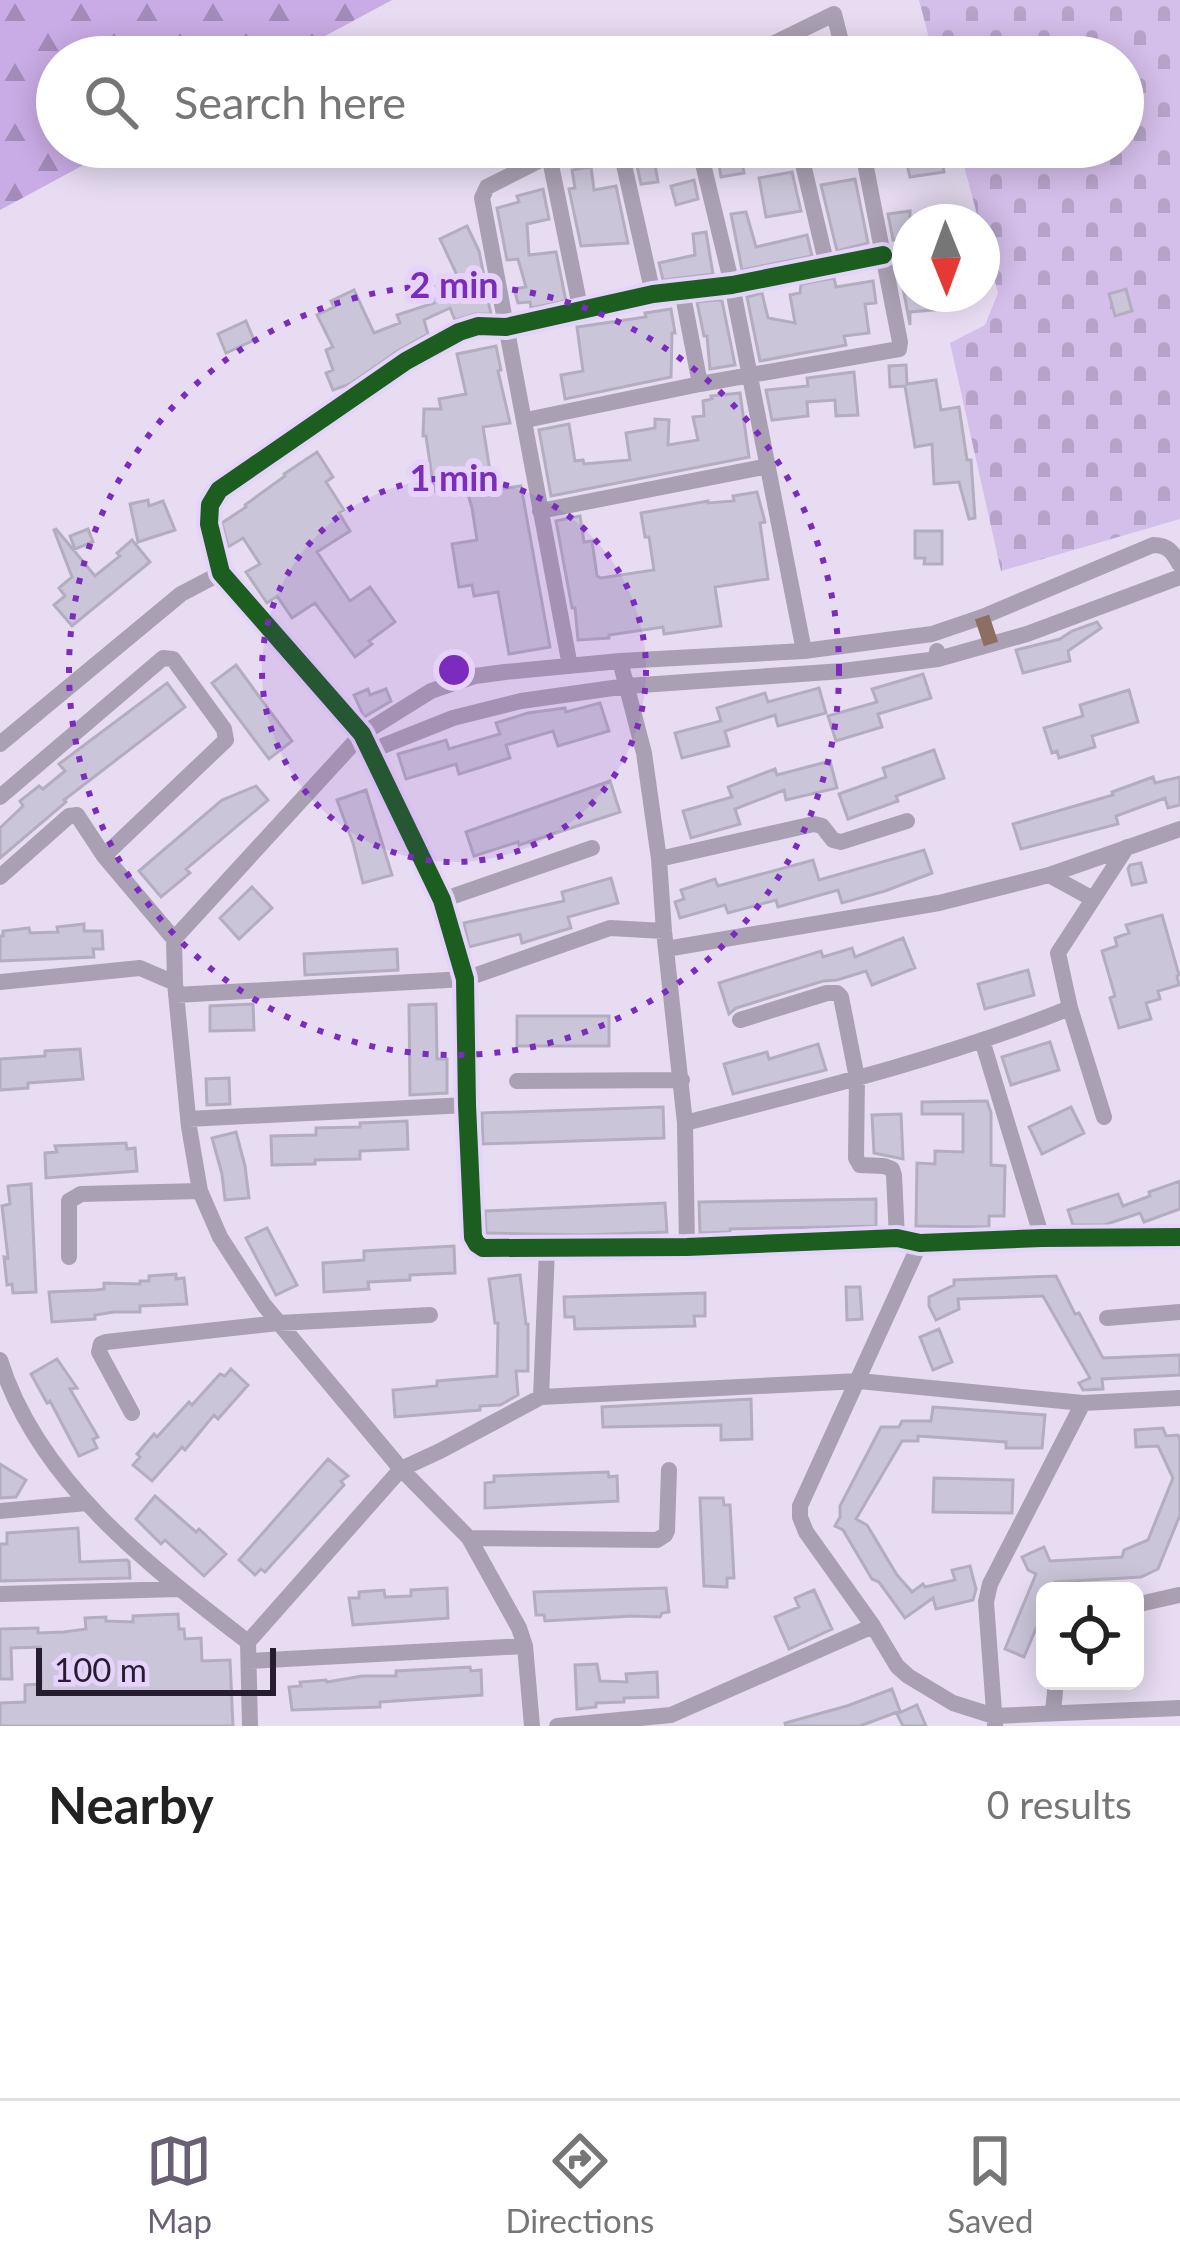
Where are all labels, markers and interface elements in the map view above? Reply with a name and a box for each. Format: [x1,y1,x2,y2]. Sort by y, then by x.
search box [36,36,1144,168]
icon: search [78,69,144,135]
text: Search here [174,75,406,129]
north arrow [892,204,1000,312]
text: 2 min [409,262,499,306]
text: 1 min [409,455,499,499]
centre of rings [433,649,475,691]
map controls [1036,1582,1144,1690]
button: locate [1036,1582,1144,1690]
scale bar [36,1642,276,1695]
text: 100 m [54,1649,147,1689]
text: Nearby [48,1774,214,1835]
text: 0 results [987,1781,1132,1827]
tab: Map [146,2128,212,2240]
tab: Directions [505,2128,654,2240]
tab: Saved [947,2128,1034,2240]

